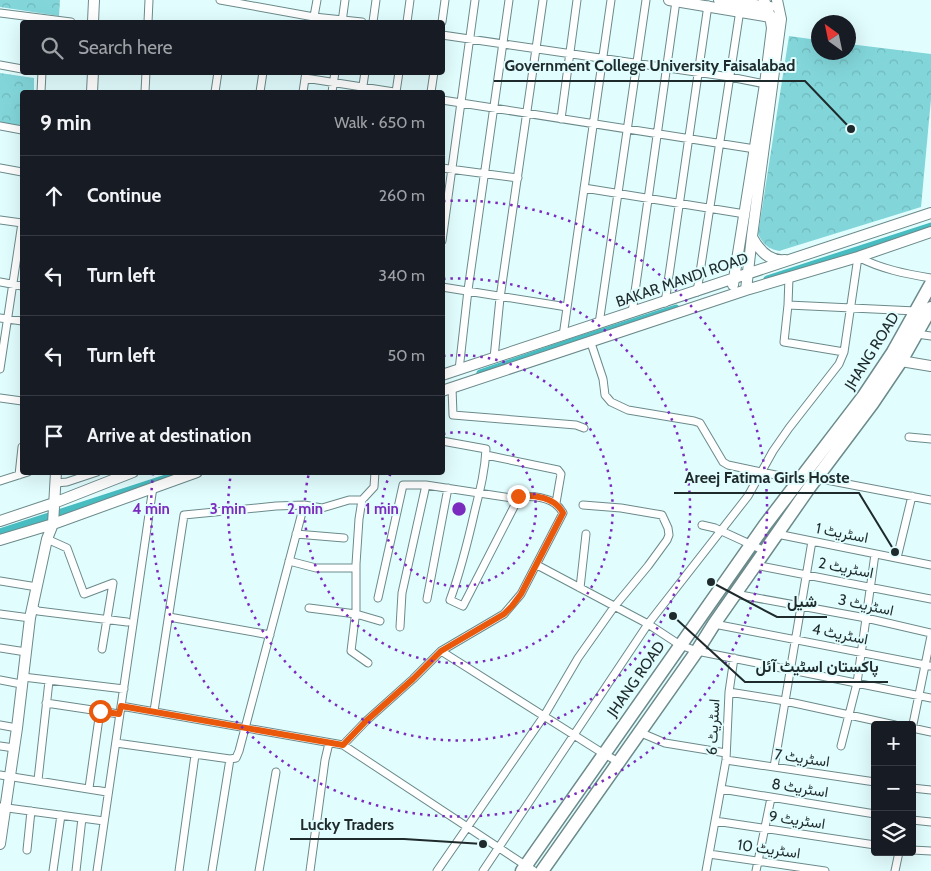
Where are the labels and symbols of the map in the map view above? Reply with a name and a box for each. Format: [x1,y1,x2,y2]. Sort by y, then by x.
north arrow [811,15,856,60]
callout: Government College University Faisalabad [494,50,805,81]
text: Government College University Faisalabad [505,56,795,75]
street label: BAKAR MANDI ROAD [613,249,751,311]
street label: JHANG ROAD [840,309,903,394]
callout: Areej Fatima Girls Hoste [674,462,859,493]
text: Areej Fatima Girls Hoste [685,468,849,487]
route end [507,485,530,508]
text: 4 min [132,500,170,518]
text: 3 min [210,500,246,518]
text: 2 min [287,500,323,518]
text: 1 min [365,500,399,518]
centre of rings [450,500,468,518]
street label: اسٹریٹ 1 [814,519,870,547]
street label: اسٹریٹ 2 [817,554,875,582]
callout: شیل [777,586,827,617]
street label: اسٹریٹ 3 [837,590,895,620]
text: شیل [787,592,817,611]
street label: اسٹریٹ 4 [810,620,870,648]
street label: JHANG ROAD [603,638,669,721]
callout: پاکستان اسٹیٹ آئل [745,651,888,682]
text: پاکستان اسٹیٹ آئل [755,657,879,678]
street label: اسٹریٹ 6 [703,698,723,756]
route start [89,700,112,723]
street label: اسٹریٹ 7 [773,745,831,771]
street label: اسٹریٹ 8 [770,775,830,801]
street label: اسٹریٹ 9 [768,807,826,833]
callout: Lucky Traders [290,808,404,839]
text: Lucky Traders [300,815,394,834]
street label: اسٹریٹ 10 [736,836,802,862]

